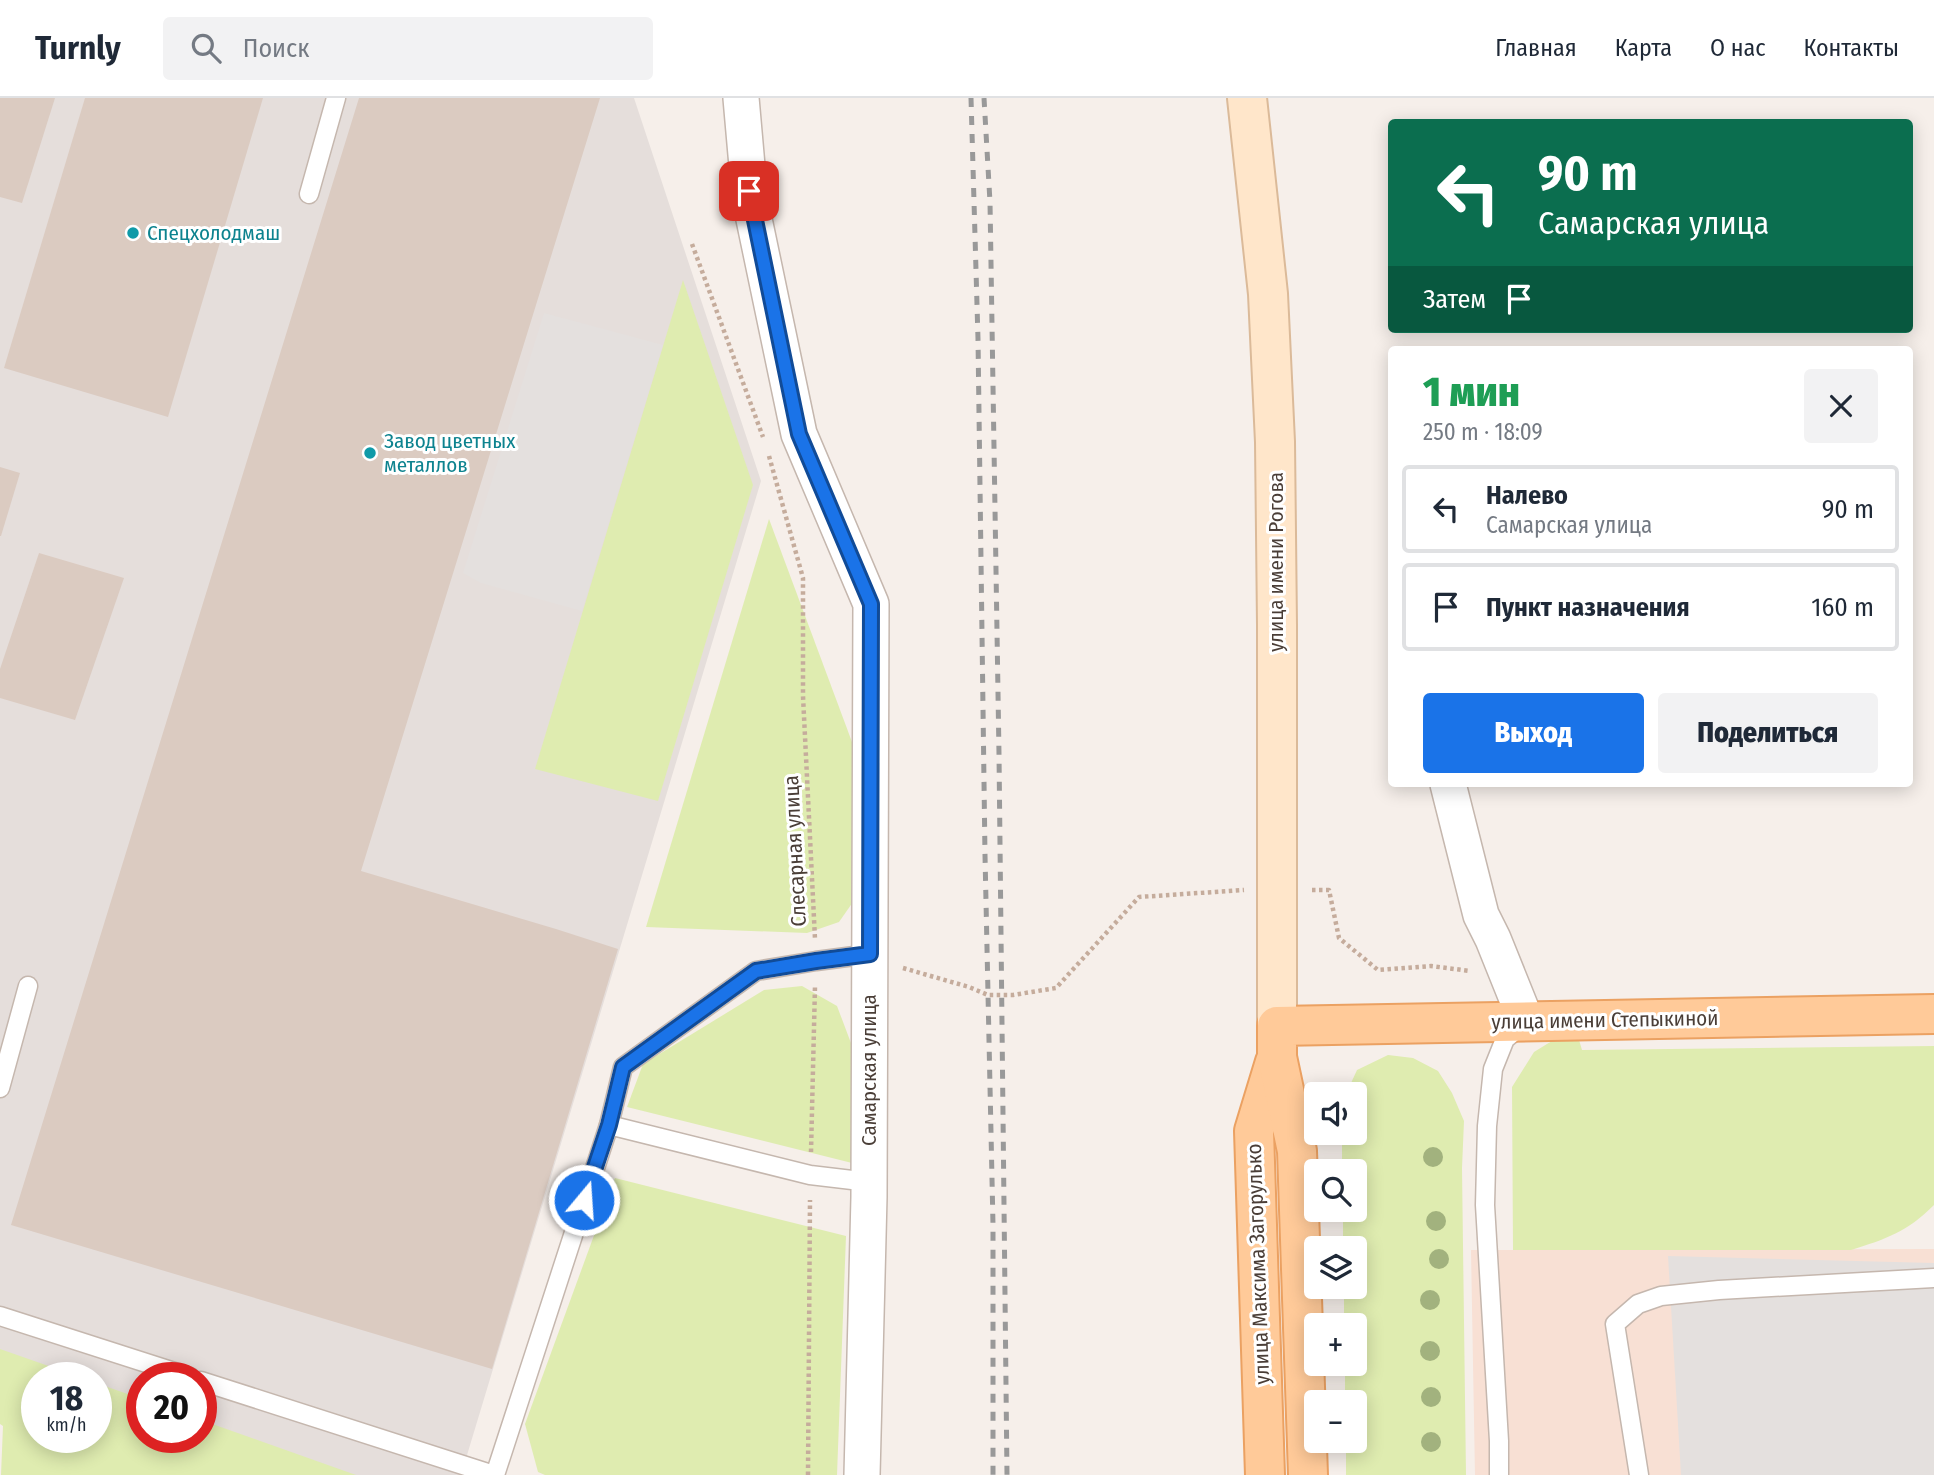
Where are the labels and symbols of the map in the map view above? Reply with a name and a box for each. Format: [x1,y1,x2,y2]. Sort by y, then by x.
pin [719,161,779,221]
place label: Спецхолодмаш [147,220,280,246]
marker: Спецхолодмаш [125,225,141,241]
place label: Завод цветных металлов [384,428,516,478]
marker: Завод цветных металлов [362,445,378,461]
street label: улица имени Рогова [1263,472,1289,652]
street label: Слесарная улица [778,775,812,927]
street label: Самарская улица [856,994,882,1146]
street label: улица имени Степыкиной [1491,1005,1719,1035]
street label: улица Максима Загорулько [1241,1143,1275,1385]
position arrow [547,1163,621,1237]
speed limit sign: 20 [126,1362,217,1453]

